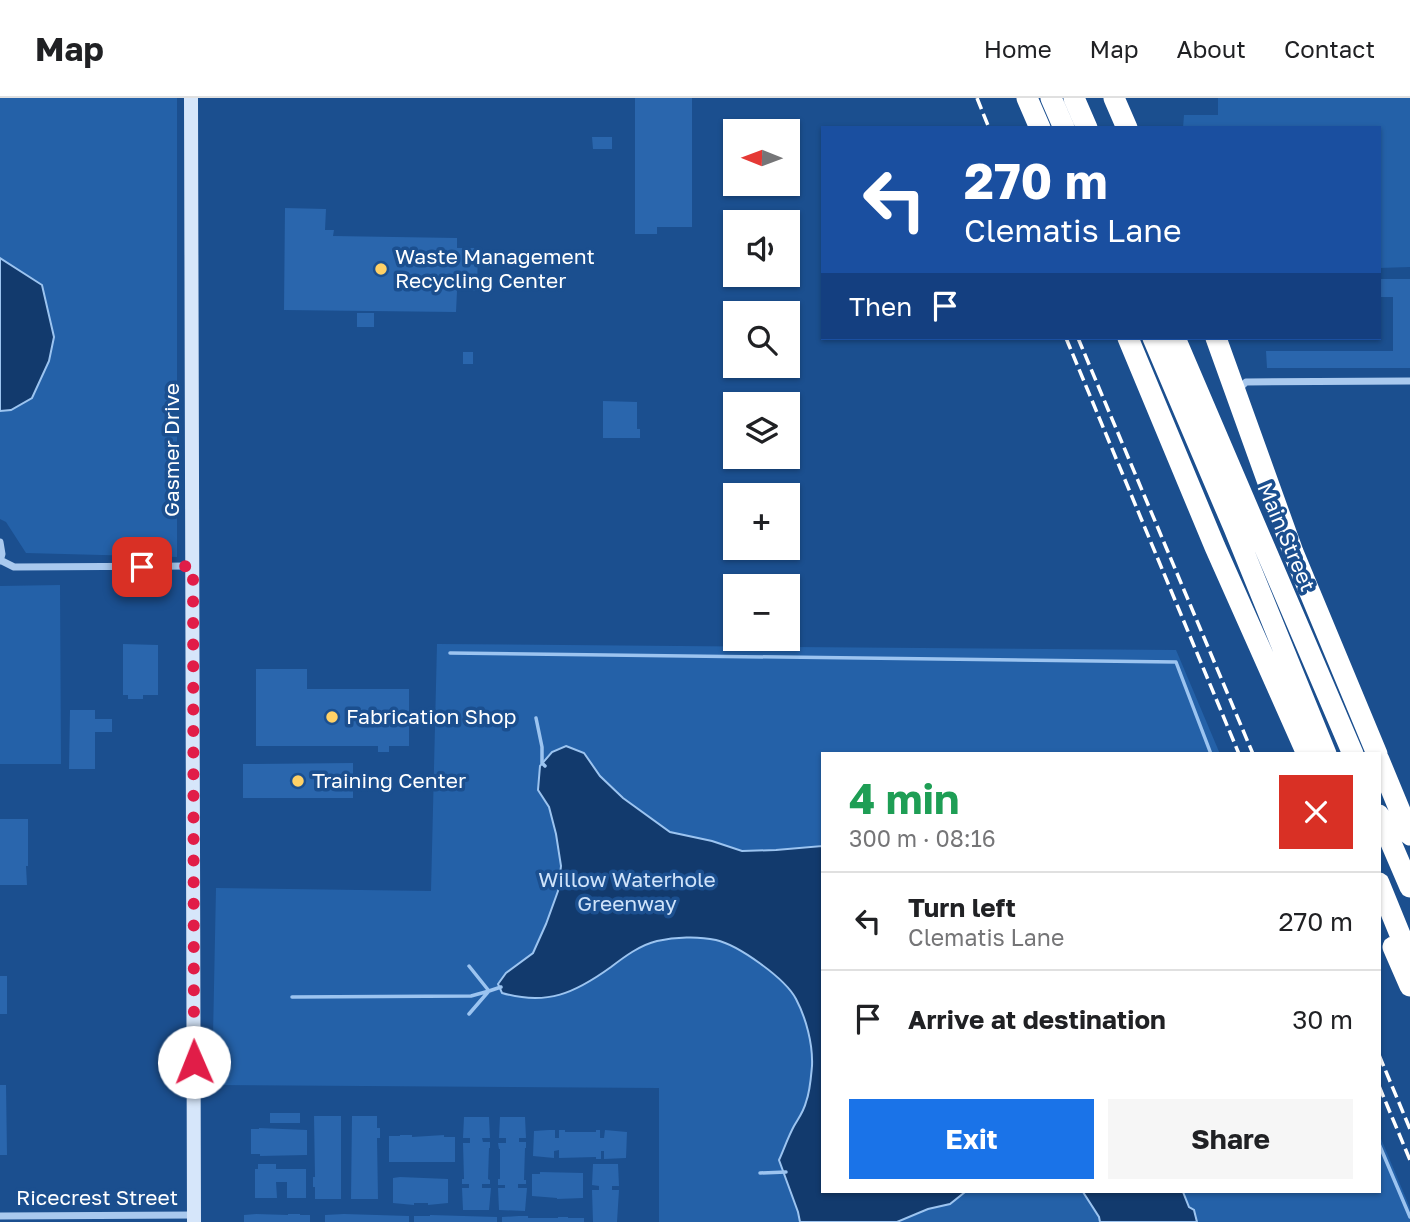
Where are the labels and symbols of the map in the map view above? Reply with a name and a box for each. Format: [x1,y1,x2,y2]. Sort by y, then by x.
north arrow [723,119,800,196]
place label: Waste Management Recycling Center [395,243,595,293]
marker: Waste Management Recycling Center [373,261,389,277]
street label: Gasmer Drive [158,383,184,517]
street label: Main Street [1252,478,1322,595]
pin [112,537,172,597]
place label: Fabrication Shop [346,703,516,729]
marker: Fabrication Shop [324,709,340,725]
place label: Training Center [312,767,466,793]
marker: Training Center [290,773,306,789]
park label: Willow Waterhole Greenway [538,866,716,916]
position arrow [157,1025,231,1099]
street label: Ricecrest Street [16,1184,178,1210]

